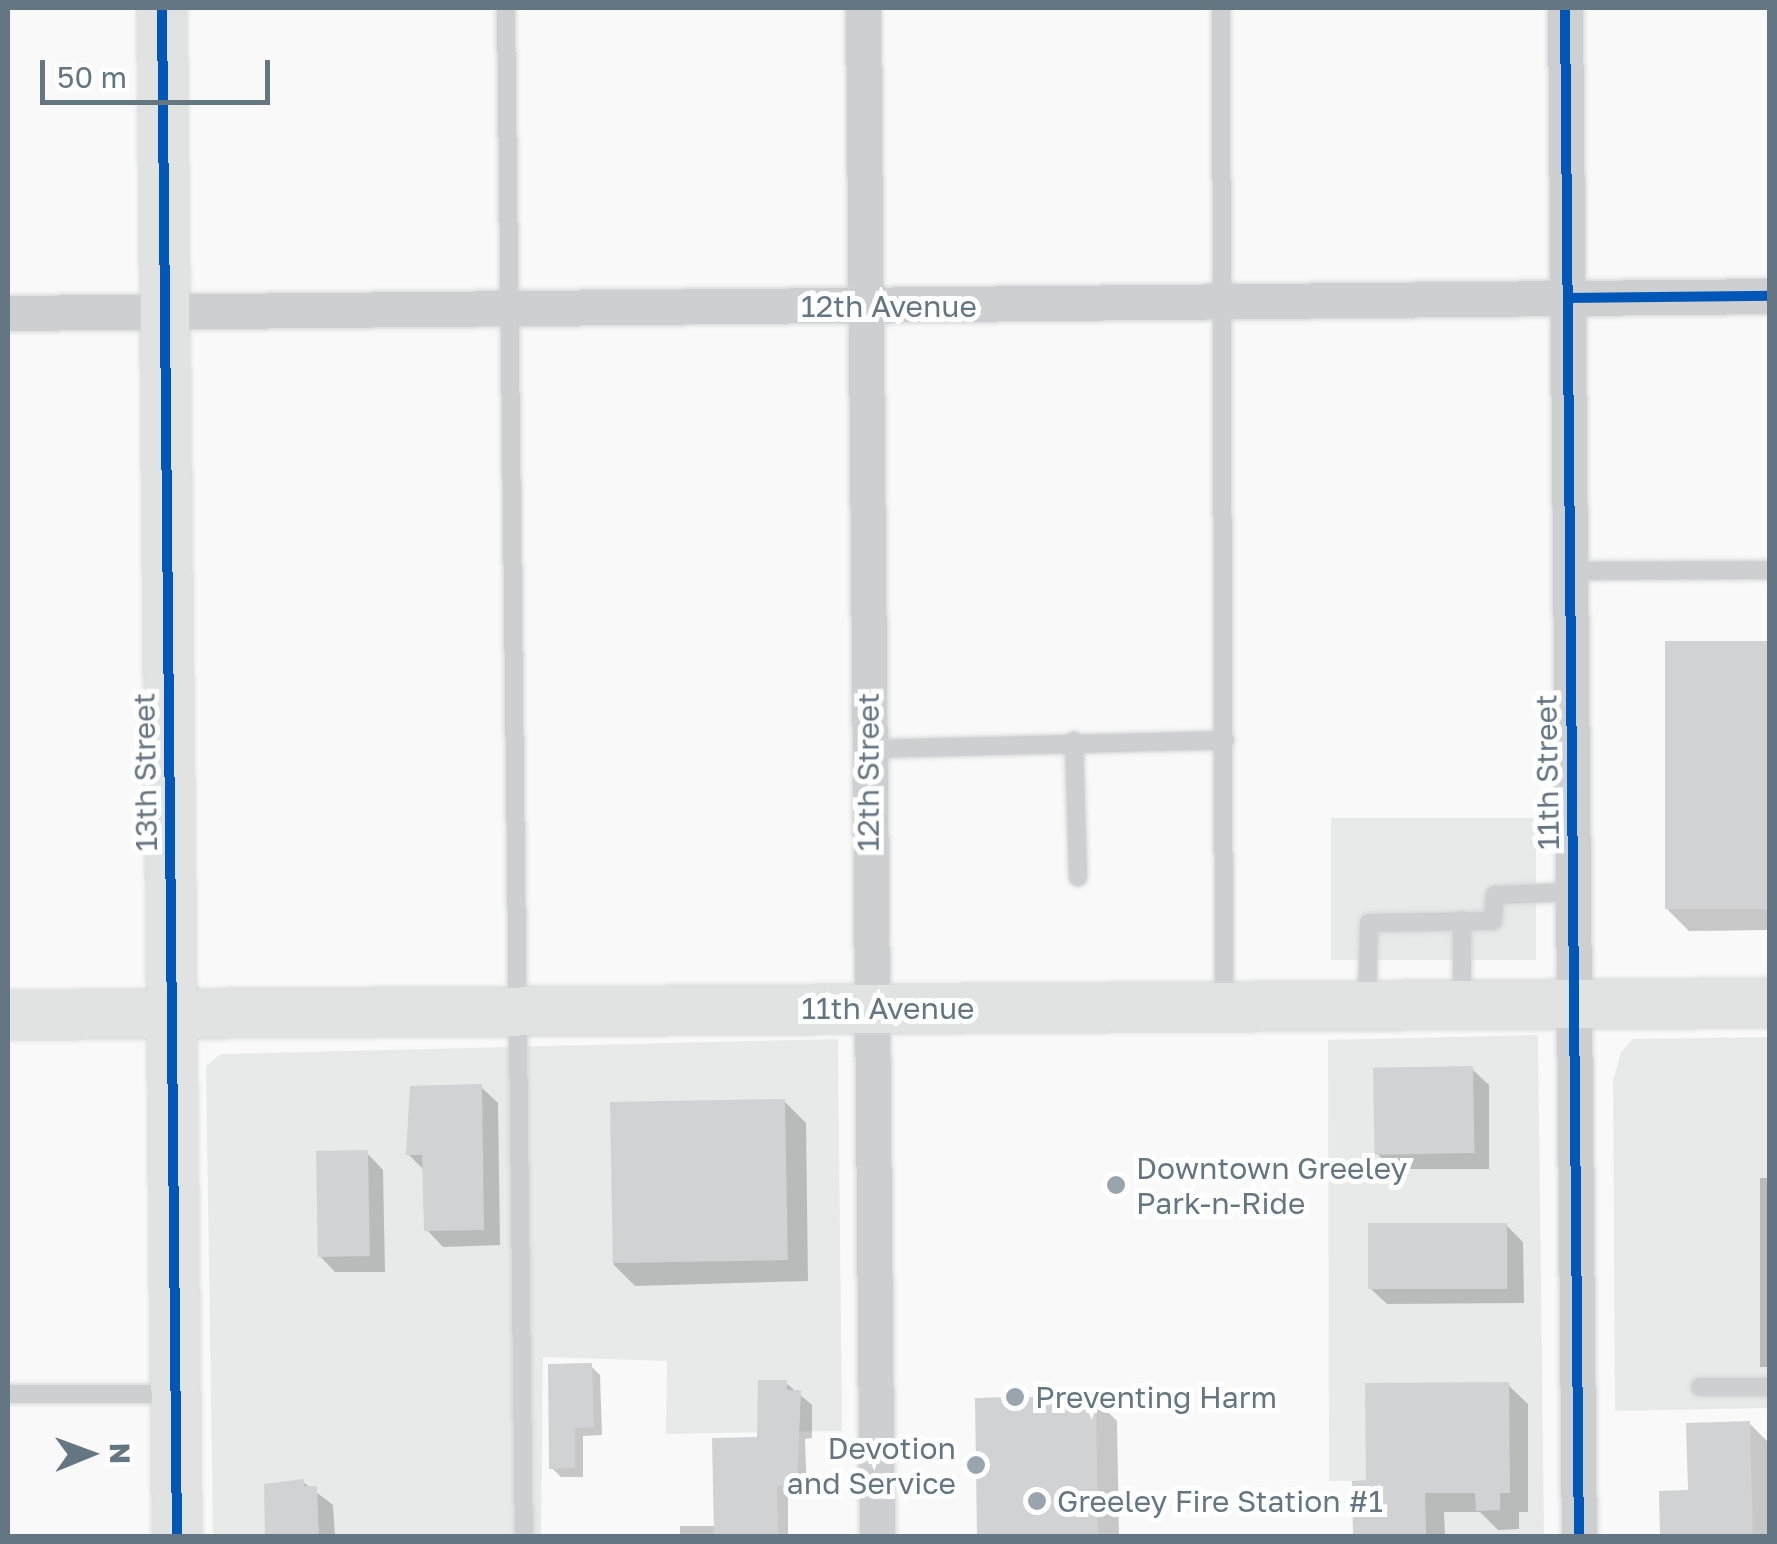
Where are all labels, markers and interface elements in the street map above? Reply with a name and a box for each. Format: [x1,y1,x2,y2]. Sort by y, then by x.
scale bar [45,40,275,102]
text: 50 m [57,59,127,95]
street label: 12th Avenue [801,288,977,324]
street label: 13th Street [126,692,164,852]
street label: 12th Street [850,693,886,851]
street label: 11th Street [1528,694,1566,850]
street label: 11th Avenue [802,990,974,1026]
place label: Downtown Greeley Park-n-Ride [1136,1150,1407,1220]
marker: Downtown Greeley Park-n-Ride [1105,1174,1127,1196]
place label: Preventing Harm [1035,1379,1277,1415]
marker: Preventing Harm [1004,1386,1026,1408]
north arrow [40,1404,140,1504]
place label: Devotion and Service [787,1430,956,1500]
text: N [104,1443,137,1464]
marker: Devotion and Service [965,1454,987,1476]
place label: Greeley Fire Station #1 [1057,1483,1383,1519]
marker: Greeley Fire Station #1 [1026,1490,1048,1512]

